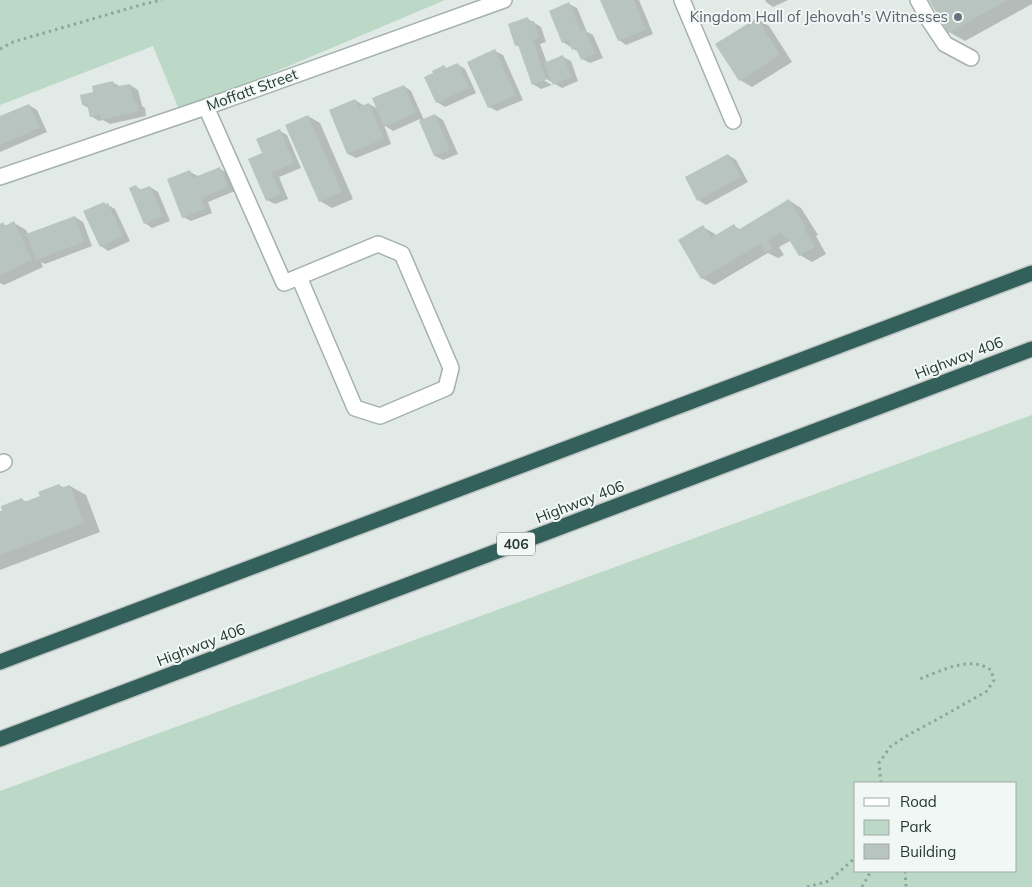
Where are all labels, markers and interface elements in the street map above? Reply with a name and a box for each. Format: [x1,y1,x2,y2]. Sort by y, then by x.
place label: Kingdom Hall of Jehovah's Witnesses [690,7,948,26]
marker: Kingdom Hall of Jehovah's Witnesses [952,11,964,23]
street label: Moffatt Street [204,64,300,115]
street label: Highway 406 [912,332,1006,383]
street label: Highway 406 [533,476,627,527]
road number: 406 [497,532,535,556]
street label: Highway 406 [154,619,248,670]
legend [854,782,1017,872]
text: Road [900,792,937,811]
text: Park [900,817,932,836]
text: Building [900,842,956,861]

